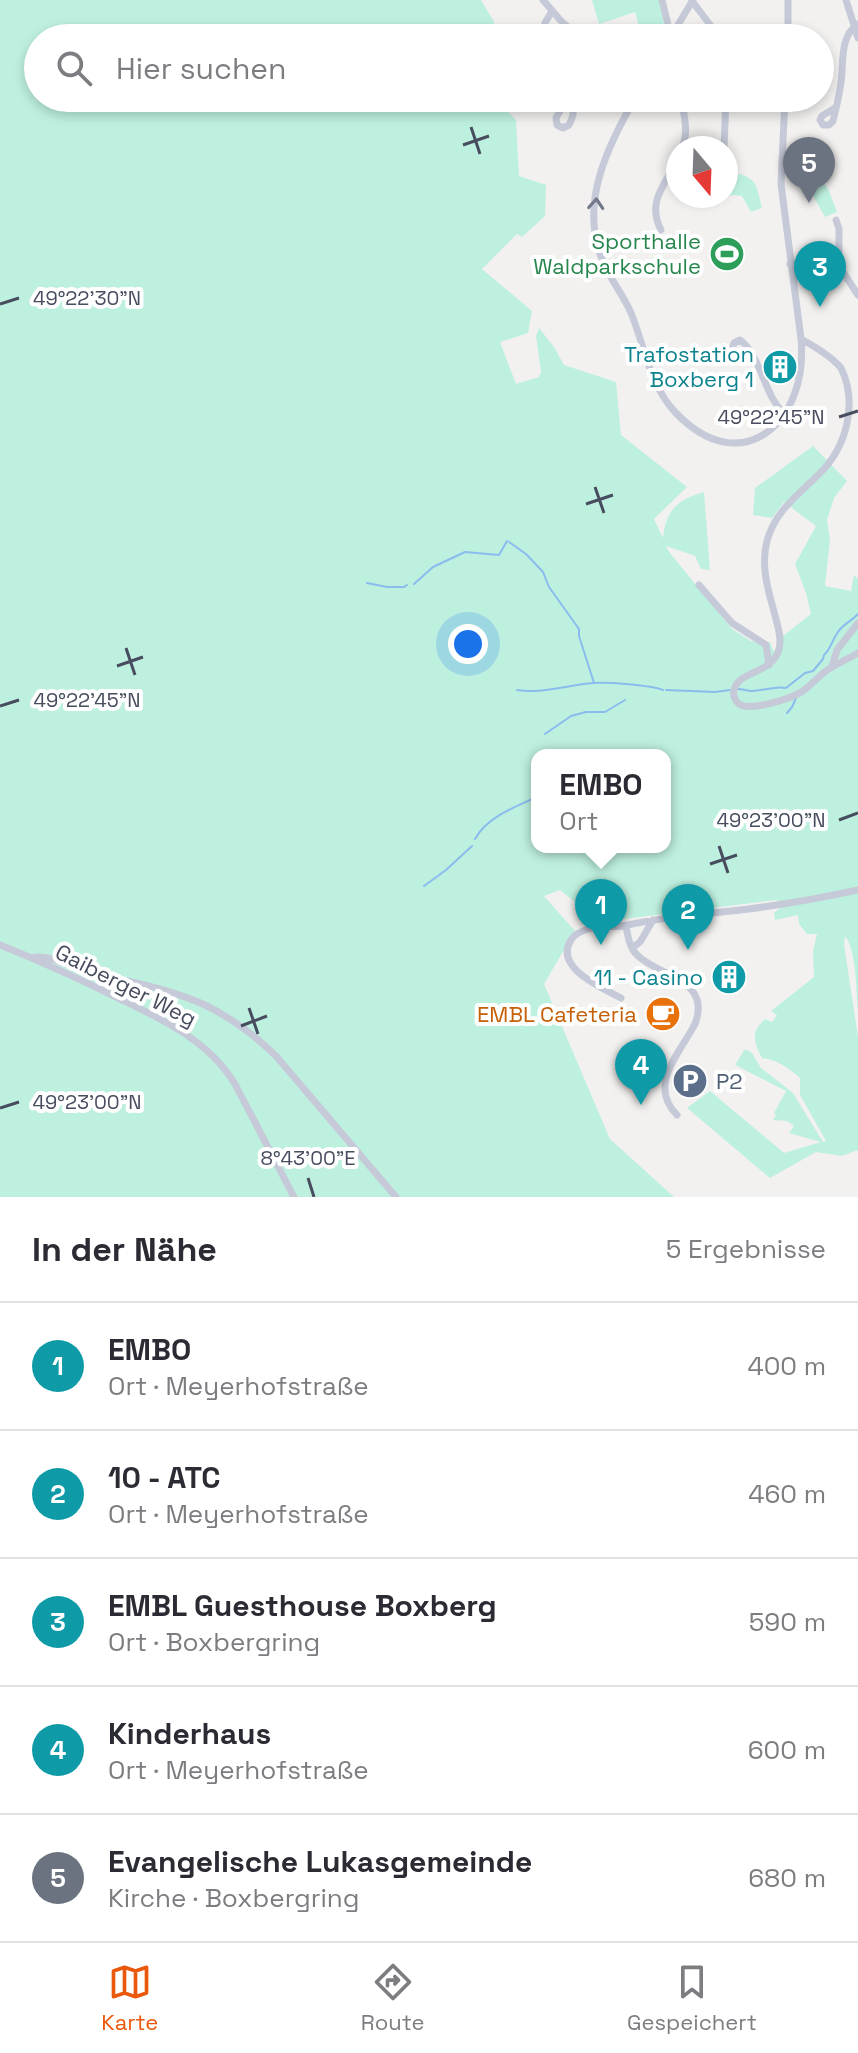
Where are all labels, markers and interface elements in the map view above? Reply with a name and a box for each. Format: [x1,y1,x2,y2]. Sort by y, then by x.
search box [24,24,834,112]
icon: search [52,46,96,90]
text: Hier suchen [116,49,286,88]
north arrow [666,136,738,208]
pin: 5 [783,137,835,203]
one-way arrow [587,197,604,210]
place label: Sporthalle Waldparkschule [533,227,701,280]
sports icon: Sporthalle Waldparkschule [708,235,746,273]
pin: 3 [794,241,846,307]
text: 49°22'30"N [33,285,141,311]
place label: Trafostation Boxberg 1 [624,340,754,393]
building icon: Trafostation Boxberg 1 [761,348,799,386]
text: 49°22'45"N [718,404,824,430]
your location [448,624,488,664]
text: 49°22'45"N [34,687,140,713]
popup [531,749,671,853]
text: EMBO [559,765,643,804]
text: Ort [559,804,599,838]
text: 49°23'00"N [717,807,825,833]
pin: 1 [575,879,627,945]
pin: 2 [662,884,714,950]
street label: Gaiberger Weg [51,937,201,1033]
building icon: 11 - Casino [710,958,748,996]
place label: 11 - Casino [594,963,703,991]
cafe icon: EMBL Cafeteria [644,995,682,1033]
place label: EMBL Cafeteria [477,1000,637,1028]
pin: 4 [615,1039,667,1105]
parking icon: P2 [671,1062,709,1100]
place label: P2 [716,1067,743,1095]
text: 49°23'00"N [33,1089,141,1115]
text: 8°43'00"E [260,1145,356,1171]
text: In der Nähe [32,1228,217,1271]
text: 5 Ergebnisse [666,1232,826,1266]
text: EMBO [108,1330,191,1369]
text: 1 [52,1349,64,1383]
text: 400 m [747,1349,826,1383]
text: Ort · Meyerhofstraße [108,1369,369,1403]
text: 10 - ATC [108,1458,221,1497]
text: 2 [50,1477,66,1511]
text: 460 m [748,1477,826,1511]
text: Ort · Meyerhofstraße [108,1497,369,1531]
text: EMBL Guesthouse Boxberg [108,1586,497,1625]
text: 3 [50,1605,66,1639]
text: 590 m [749,1605,826,1639]
text: Ort · Boxbergring [108,1625,320,1659]
text: Kinderhaus [108,1714,271,1753]
text: 4 [50,1733,66,1767]
text: 600 m [748,1733,826,1767]
text: Ort · Meyerhofstraße [108,1753,369,1787]
text: Evangelische Lukasgemeinde [108,1842,532,1881]
text: 5 [50,1861,66,1895]
text: 680 m [748,1861,826,1895]
text: Kirche · Boxbergring [108,1881,359,1915]
tab: Karte [101,1960,158,2036]
tab: Route [361,1960,425,2036]
tab: Gespeichert [627,1960,757,2036]

